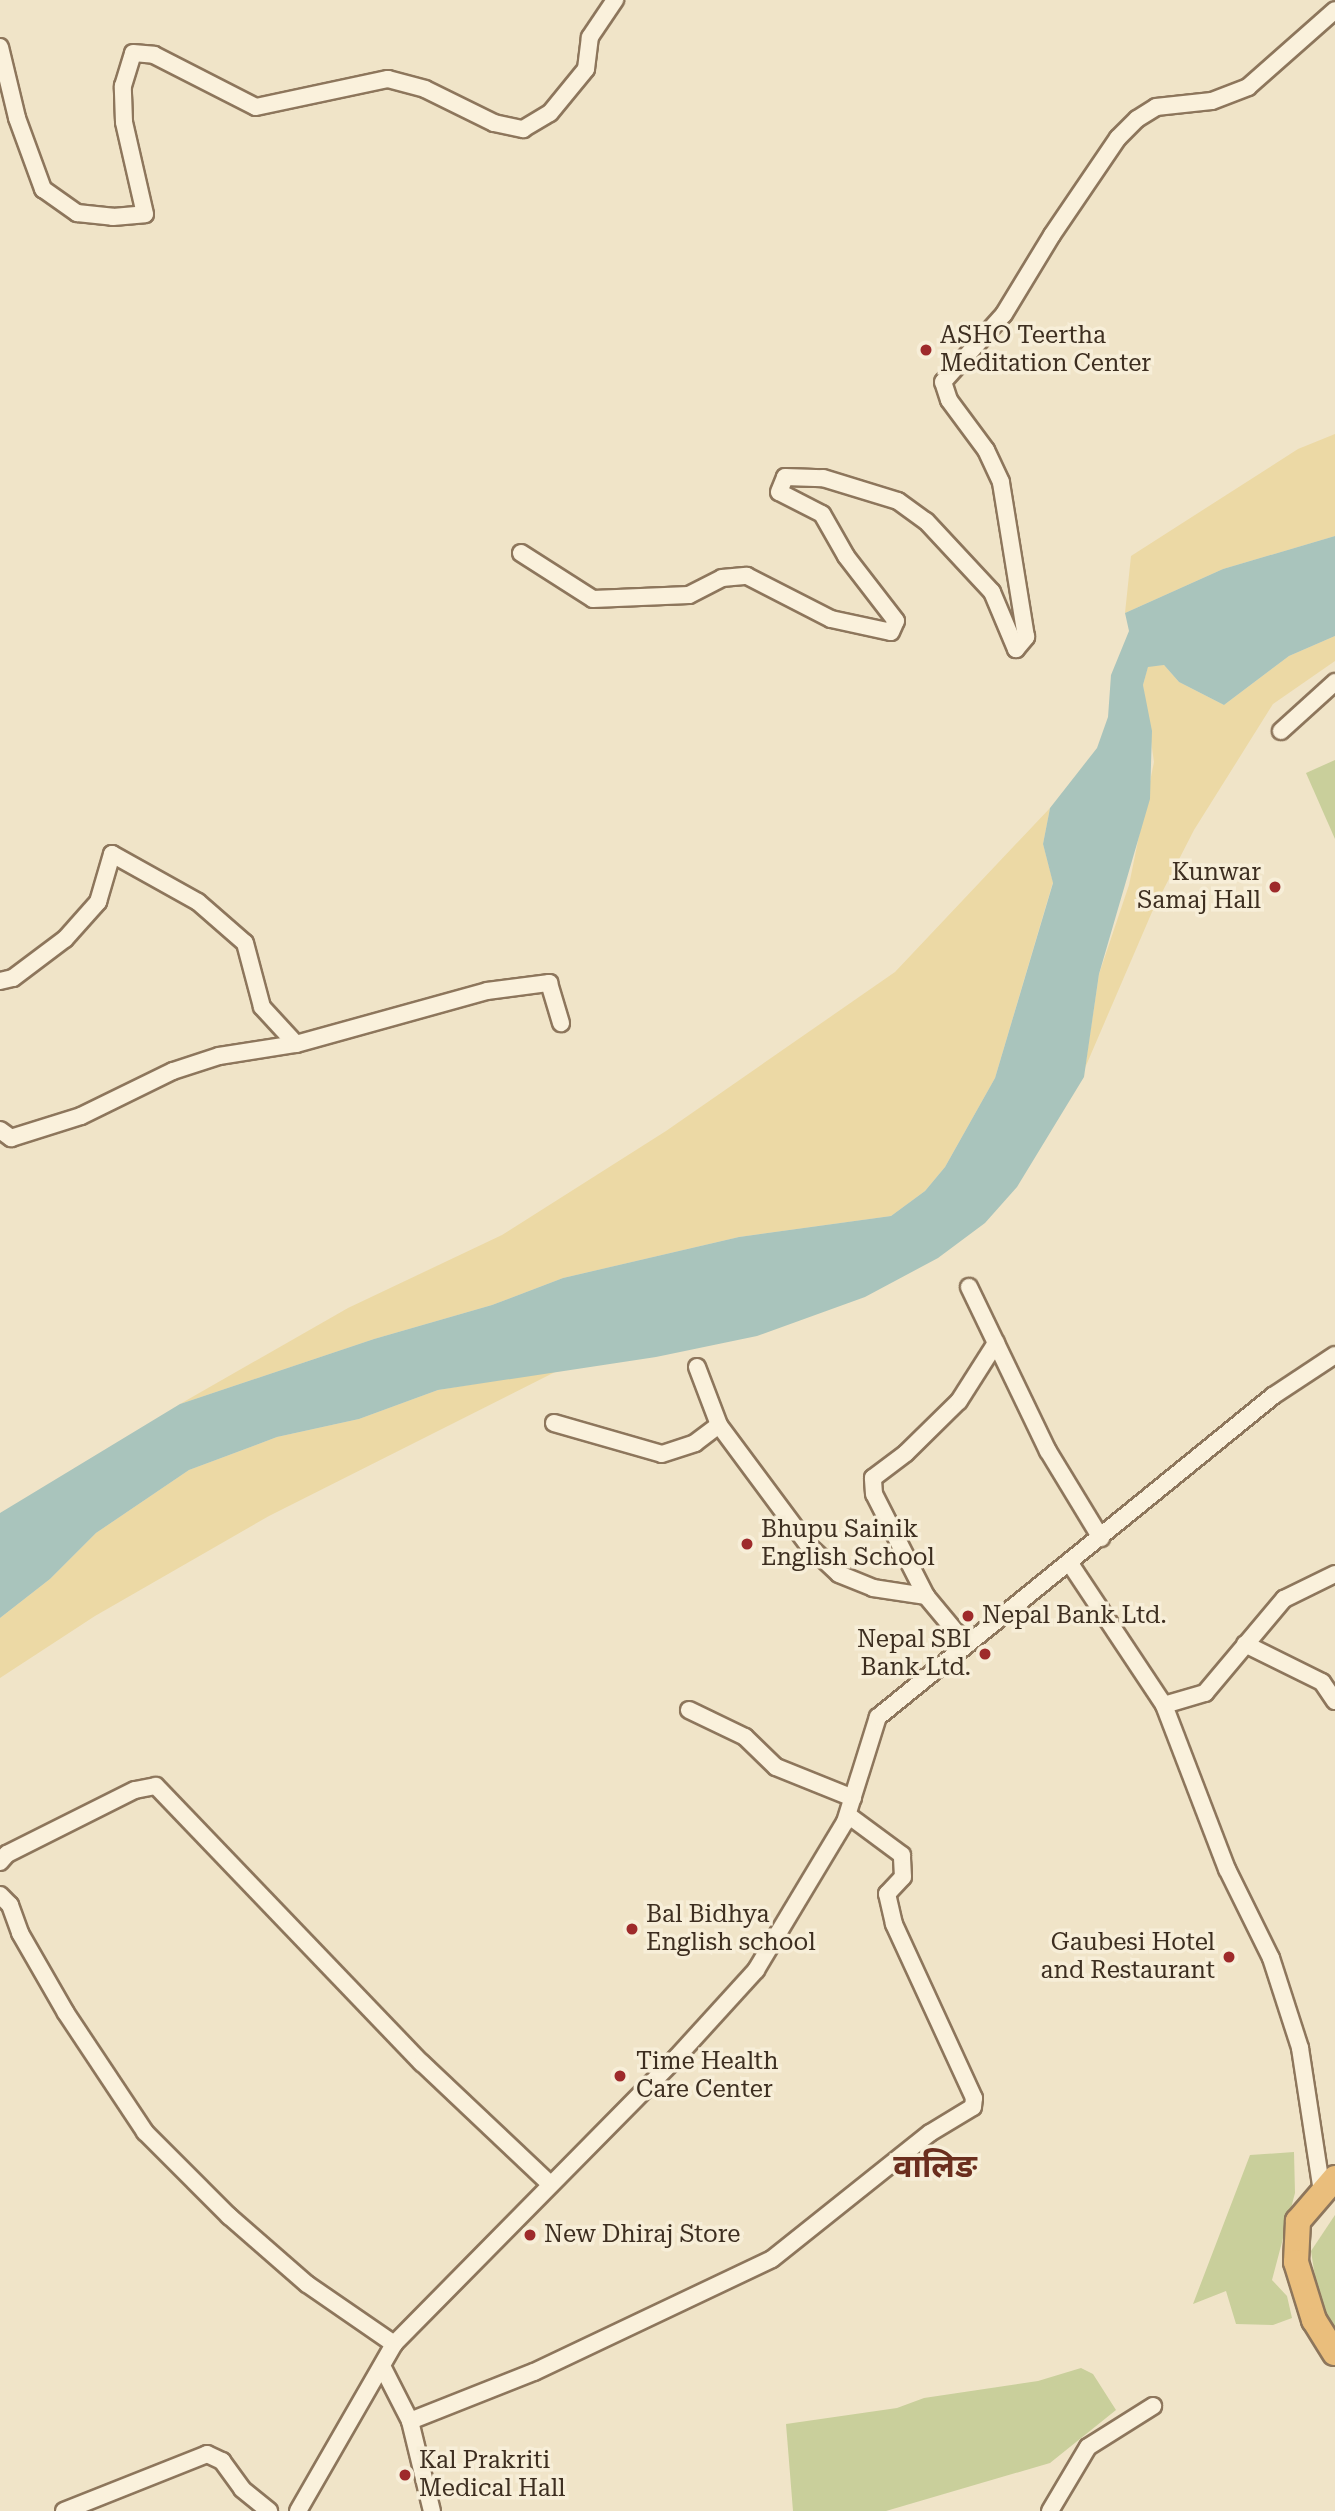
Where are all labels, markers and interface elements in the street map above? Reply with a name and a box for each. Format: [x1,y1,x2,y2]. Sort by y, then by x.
place label: ASHO Teertha Meditation Center [940,322,1151,378]
marker: ASHO Teertha Meditation Center [918,342,934,358]
place label: Kunwar Samaj Hall [1137,859,1261,915]
marker: Kunwar Samaj Hall [1267,879,1283,895]
place label: Bhupu Sainik English School [761,1516,935,1572]
marker: Bhupu Sainik English School [739,1536,755,1552]
place label: Nepal Bank Ltd. [982,1602,1167,1630]
marker: Nepal Bank Ltd. [960,1608,976,1624]
place label: Nepal SBI Bank Ltd. [857,1626,971,1682]
marker: Nepal SBI Bank Ltd. [977,1646,993,1662]
place label: Bal Bidhya English school [646,1901,816,1957]
marker: Bal Bidhya English school [624,1921,640,1937]
place label: Gaubesi Hotel and Restaurant [1040,1929,1215,1985]
marker: Gaubesi Hotel and Restaurant [1221,1949,1237,1965]
place label: Time Health Care Center [636,2048,779,2104]
marker: Time Health Care Center [610,2066,630,2086]
district label: वालिङ [893,2147,977,2185]
place label: New Dhiraj Store [544,2221,740,2249]
marker: New Dhiraj Store [522,2227,538,2243]
place label: Kal Prakriti Medical Hall [419,2447,565,2503]
marker: Kal Prakriti Medical Hall [397,2467,413,2483]

